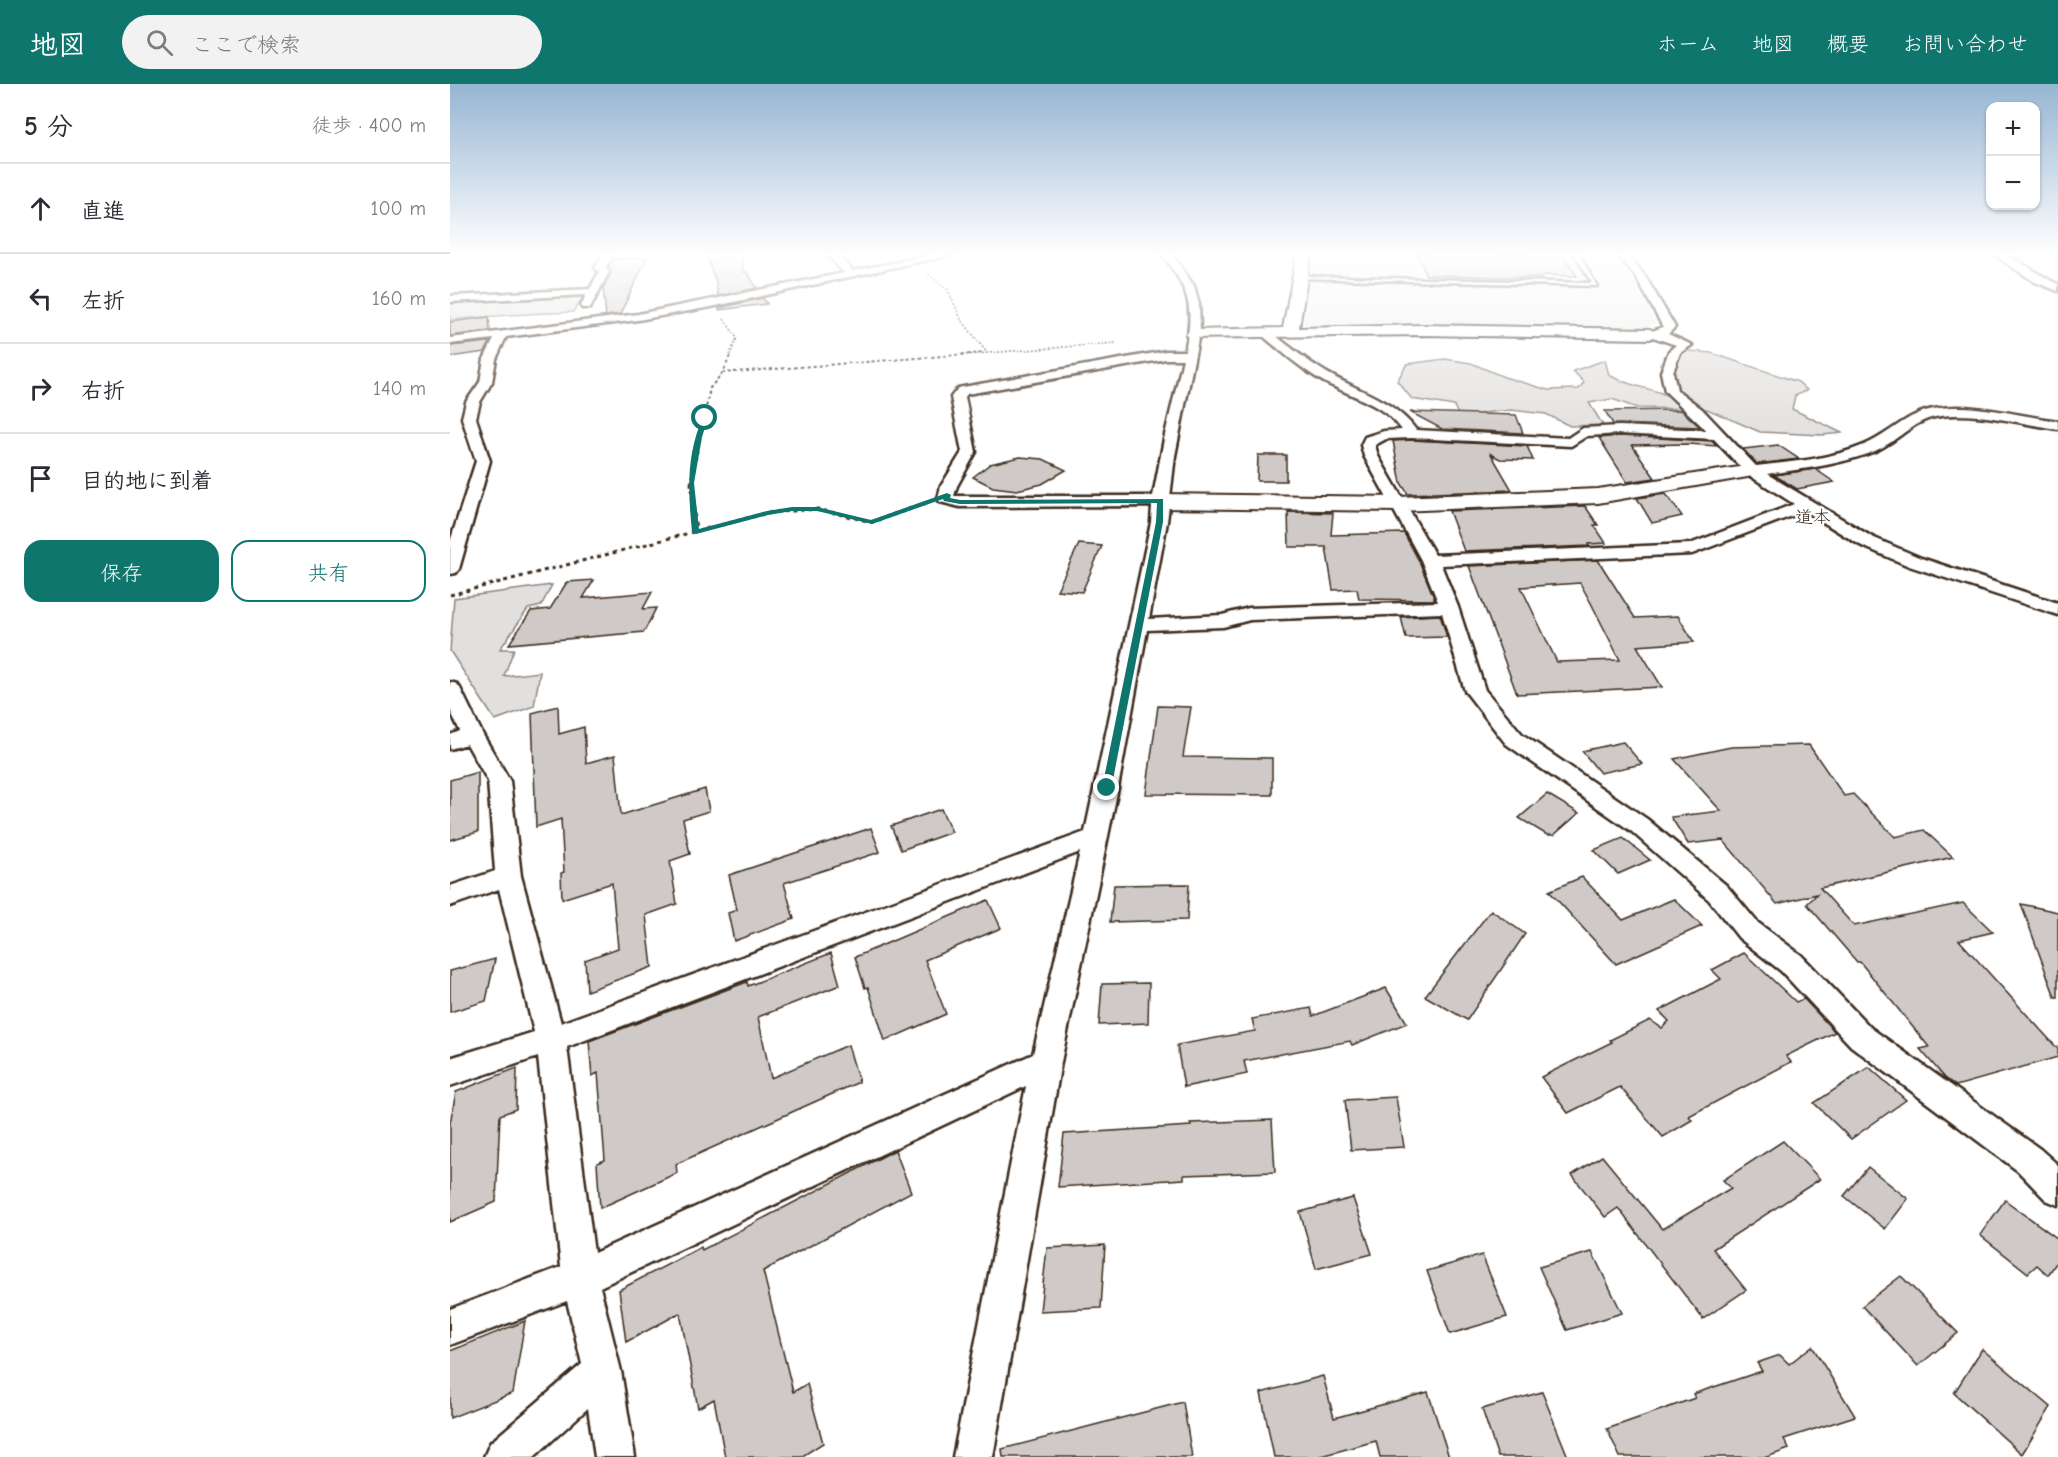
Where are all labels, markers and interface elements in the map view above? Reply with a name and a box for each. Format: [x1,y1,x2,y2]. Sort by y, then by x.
search box [122,15,542,69]
icon: search [143,26,176,59]
text: 地図 [30,29,86,61]
text: ここで検索 [191,32,301,58]
text: ホーム [1657,32,1719,56]
text: 地図 [1752,32,1794,56]
text: 概要 [1827,32,1869,56]
text: お問い合わせ [1902,32,2028,56]
map controls [1986,102,2040,210]
button: + [1986,102,2040,156]
text: 5 分 [24,112,73,142]
text: 徒歩 · 400 m [312,114,426,137]
button: − [1986,156,2040,210]
icon: ahead [24,192,57,225]
text: 100 m [371,197,426,220]
text: 直進 [81,198,125,224]
icon: left [24,282,57,315]
text: 160 m [372,287,426,310]
text: 左折 [81,288,125,314]
icon: right [24,372,57,405]
text: 140 m [373,377,426,400]
text: 右折 [81,378,125,404]
route start [691,404,717,430]
icon: arrive [24,462,57,495]
text: 目的地に到着 [81,468,213,494]
district label: 道本 [1795,507,1831,528]
button: 保存 [24,540,219,602]
button: 共有 [231,540,426,602]
route end [1093,774,1119,800]

